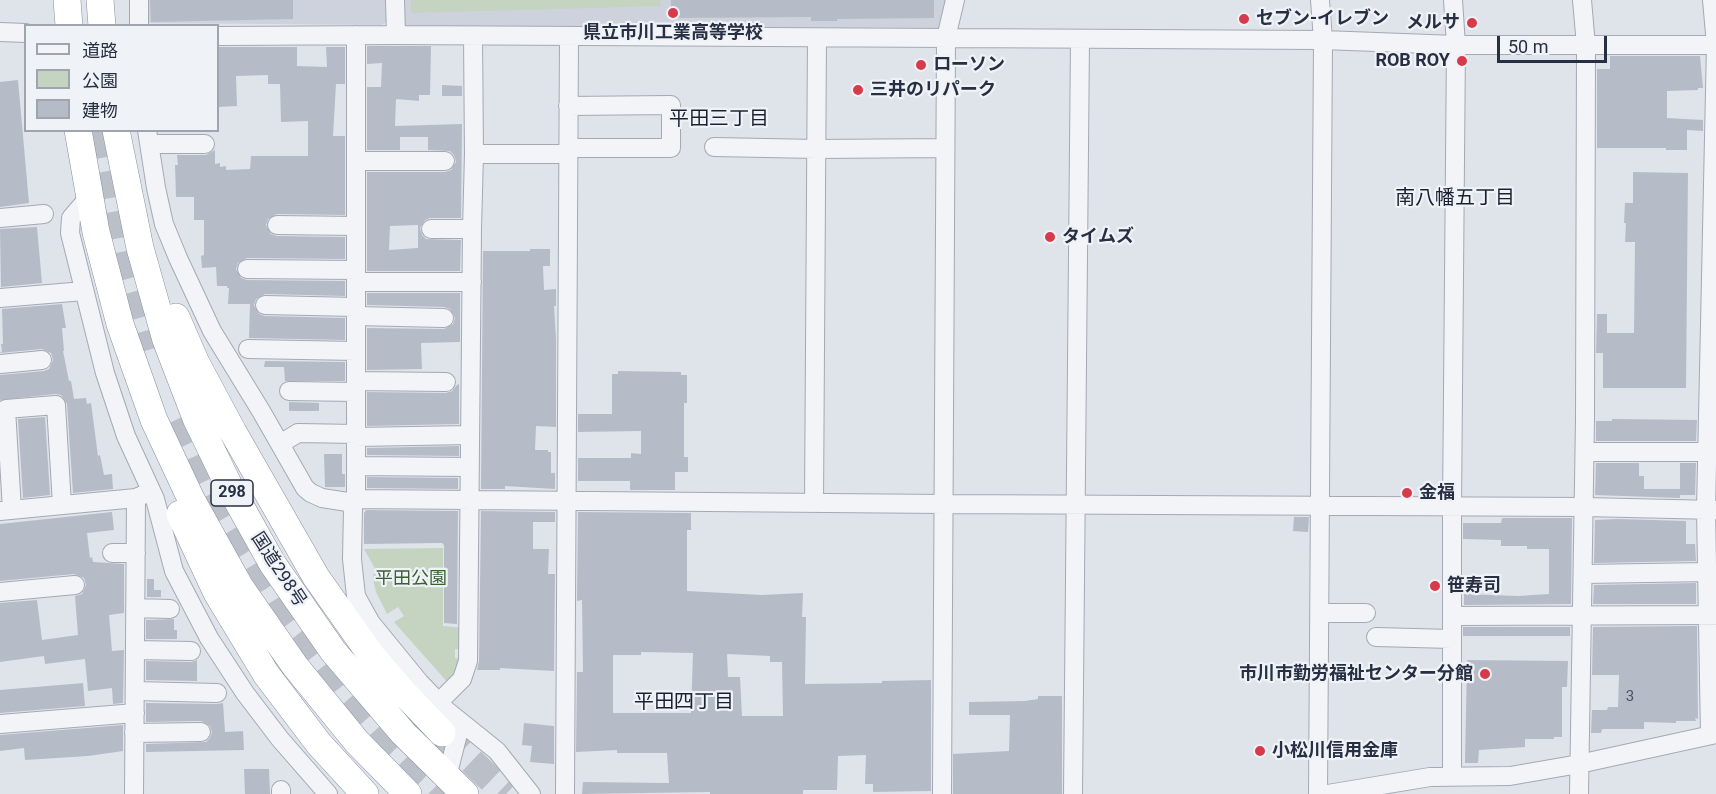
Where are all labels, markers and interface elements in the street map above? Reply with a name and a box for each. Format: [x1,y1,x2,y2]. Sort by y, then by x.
marker: 県立市川工業高等学校 [666,6,680,20]
place label: セブン-イレブン [1256,8,1389,30]
marker: セブン-イレブン [1237,12,1251,26]
place label: メルサ [1406,12,1460,34]
marker: メルサ [1465,16,1479,30]
place label: 県立市川工業高等学校 [583,22,763,44]
legend [24,24,219,132]
scale bar [1500,24,1610,62]
text: 50 m [1508,36,1548,57]
text: 道路 [82,40,118,61]
place label: ROB ROY [1375,50,1450,72]
place label: ローソン [933,54,1005,76]
marker: ROB ROY [1455,54,1469,68]
marker: ローソン [914,58,928,72]
text: 公園 [82,70,118,91]
place label: 三井のリパーク [870,79,996,101]
marker: 三井のリパーク [851,83,865,97]
text: 建物 [82,100,118,121]
district label: 平田三丁目 [669,108,769,132]
district label: 南八幡五丁目 [1395,187,1515,211]
place label: タイムズ [1062,226,1134,248]
marker: タイムズ [1043,230,1057,244]
road number: 298 [211,480,253,506]
place label: 金福 [1419,482,1455,504]
marker: 金福 [1400,486,1414,500]
street label: 国道298号 [246,529,310,611]
park label: 平田公園 [375,568,447,590]
place label: 笹寿司 [1447,575,1501,597]
marker: 笹寿司 [1428,579,1442,593]
place label: 市川市勤労福祉センター分館 [1239,663,1473,685]
marker: 市川市勤労福祉センター分館 [1478,667,1492,681]
house number: 3 [1626,688,1634,706]
district label: 平田四丁目 [634,691,734,715]
place label: 小松川信用金庫 [1272,740,1398,762]
marker: 小松川信用金庫 [1253,744,1267,758]

